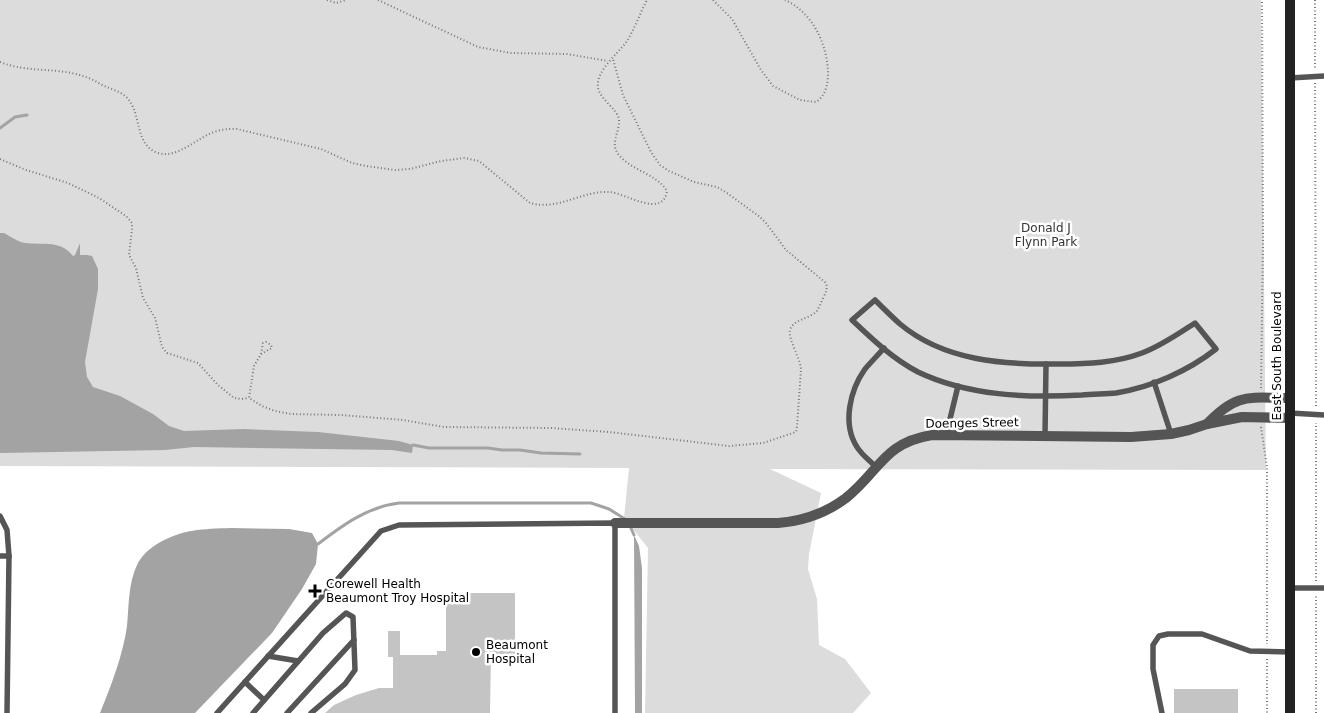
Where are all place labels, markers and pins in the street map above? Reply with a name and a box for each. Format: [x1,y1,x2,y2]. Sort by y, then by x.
place label: Corewell Health Beaumont Troy Hospital [326,577,469,605]
marker: Corewell Health Beaumont Troy Hospital [308,584,322,598]
place label: Beaumont Hospital [486,638,548,666]
marker: Beaumont Hospital [470,646,482,658]

